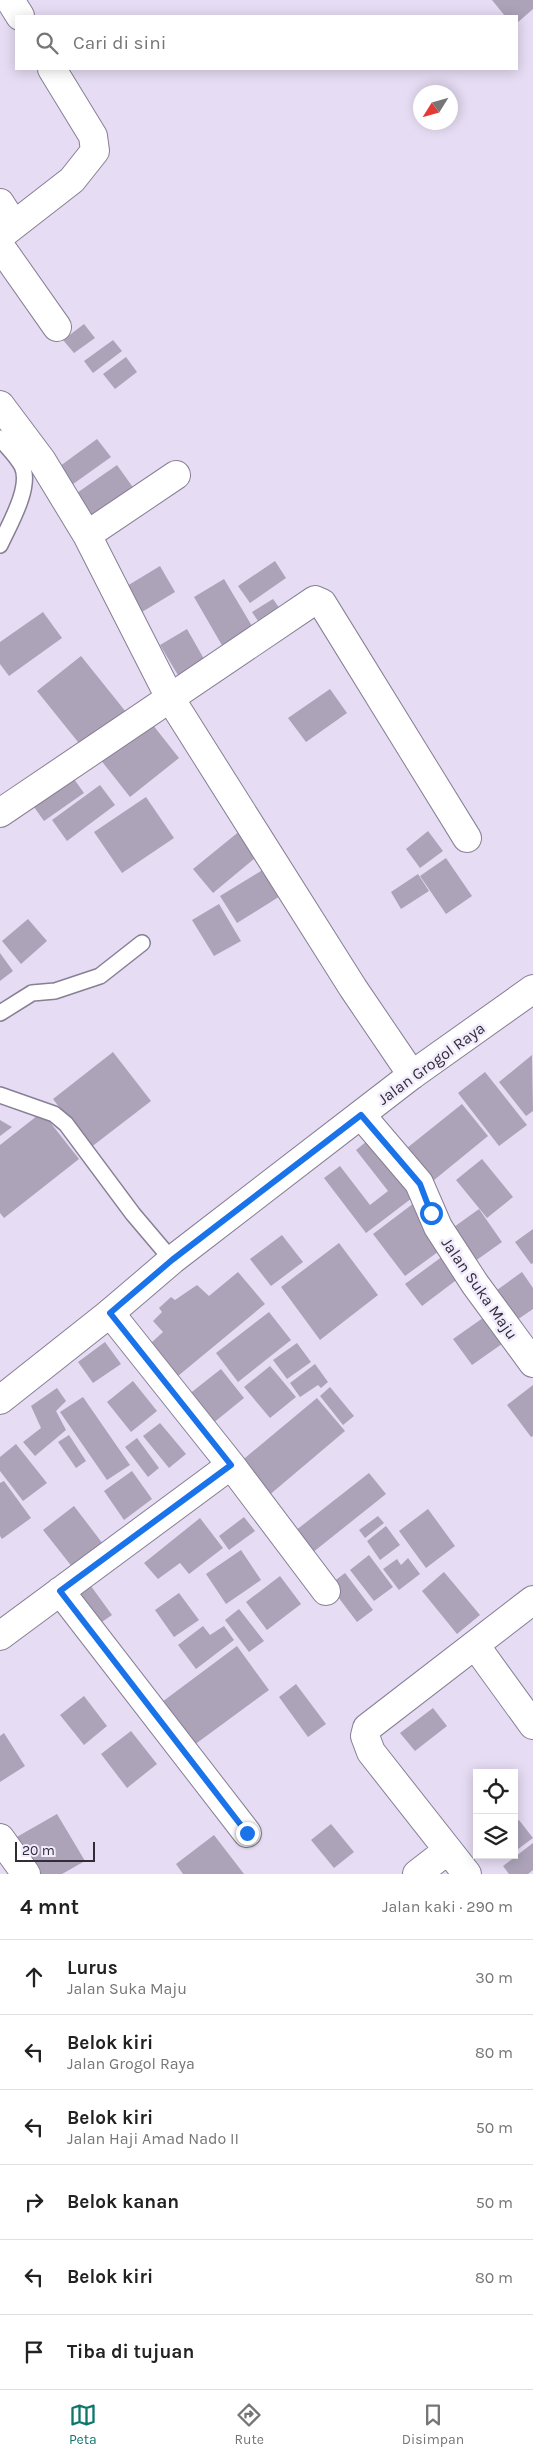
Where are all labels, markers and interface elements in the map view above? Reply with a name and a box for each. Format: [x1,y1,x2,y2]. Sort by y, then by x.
search box [15,15,518,70]
icon: search [33,29,61,57]
text: Cari di sini [73,32,166,54]
north arrow [413,85,458,130]
street label: Jalan Grogol Raya [374,1018,489,1109]
route start [420,1202,443,1225]
street label: Jalan Suka Maju [437,1234,522,1343]
map controls [473,1769,518,1859]
button: locate [473,1769,518,1814]
button: layers [473,1814,518,1859]
route end [236,1822,259,1845]
scale bar [15,1839,95,1862]
text: 20 m [22,1842,55,1859]
text: 4 mnt [20,1895,79,1919]
text: Jalan kaki · 290 m [382,1897,513,1916]
text: Lurus [67,1957,118,1979]
icon: ahead [20,1963,48,1991]
text: 30 m [475,1968,513,1987]
text: Jalan Suka Maju [67,1979,187,1998]
text: Belok kiri [67,2032,153,2054]
icon: left [20,2038,48,2066]
text: 80 m [475,2043,513,2062]
text: Jalan Grogol Raya [67,2054,195,2073]
text: Belok kiri [67,2107,153,2129]
icon: left [20,2113,48,2141]
text: 50 m [476,2118,513,2137]
text: Jalan Haji Amad Nado II [67,2129,239,2148]
icon: right [20,2188,48,2216]
text: Belok kanan [67,2191,179,2213]
text: 50 m [476,2193,513,2212]
icon: left [20,2263,48,2291]
text: Belok kiri [67,2266,153,2288]
text: 80 m [475,2268,513,2287]
icon: arrive [20,2338,48,2366]
text: Tiba di tujuan [67,2341,194,2363]
tab: Peta [69,2401,97,2448]
tab: Rute [235,2401,264,2448]
tab: Disimpan [402,2401,464,2448]

